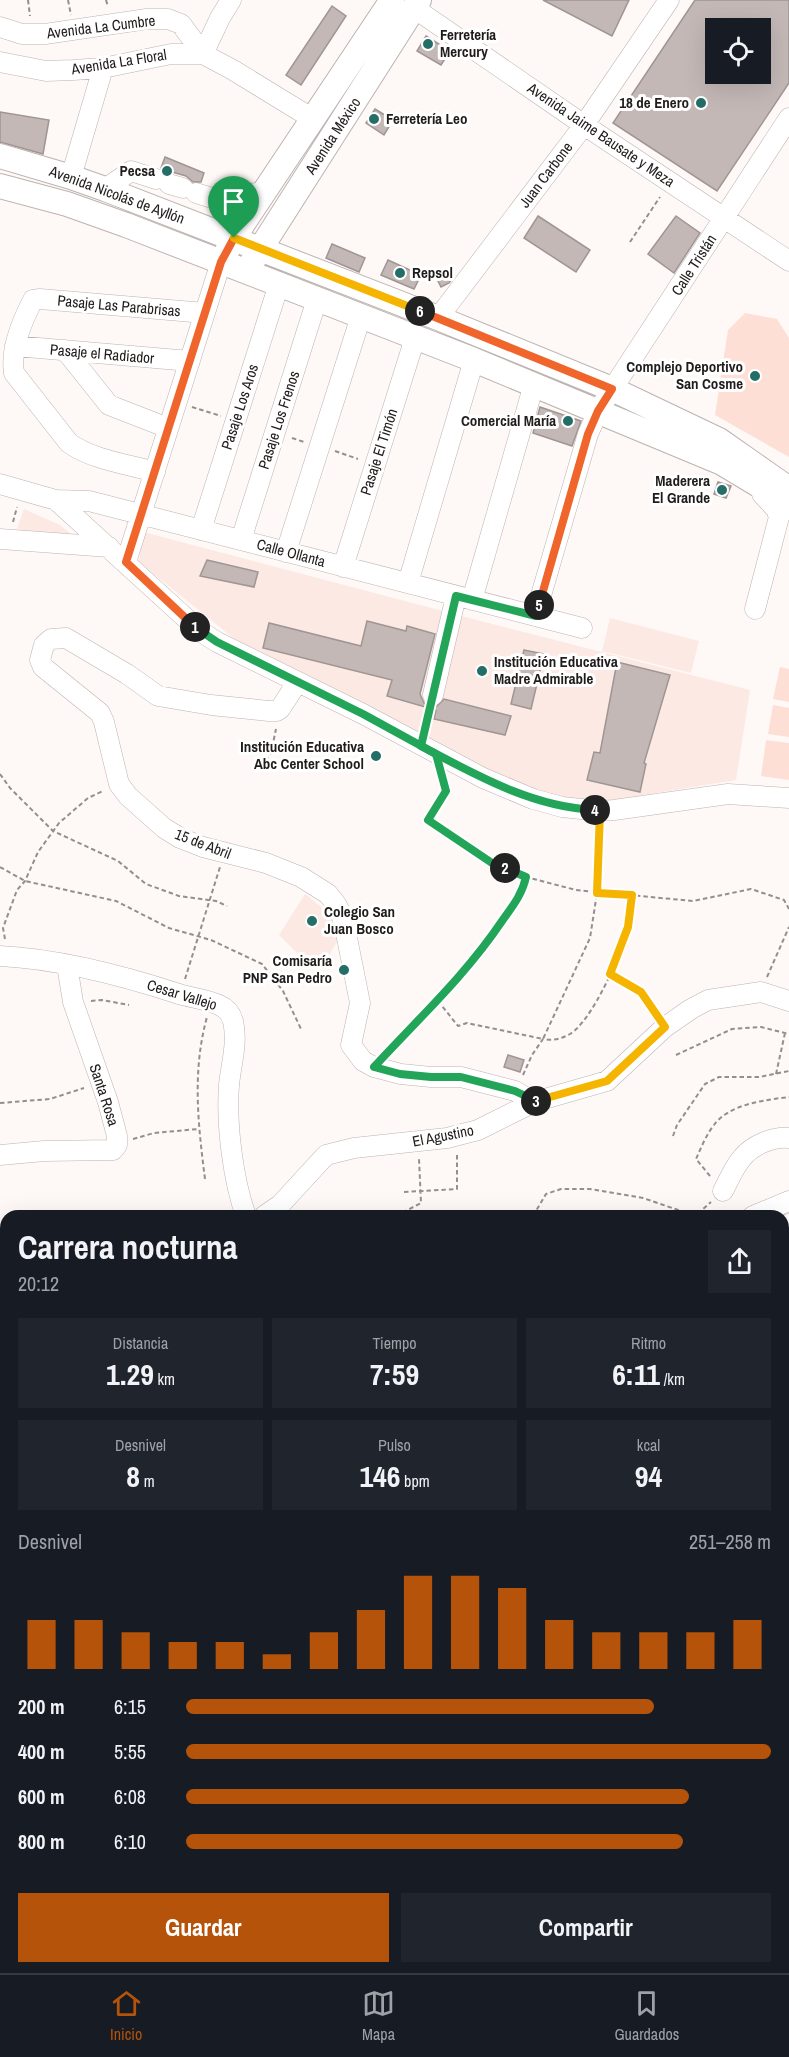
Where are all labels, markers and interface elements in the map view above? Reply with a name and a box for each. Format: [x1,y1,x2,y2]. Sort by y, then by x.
street label: Avenida La Cumbre [44,9,157,44]
map controls [705,18,771,84]
button: locate [705,18,771,84]
place label: Ferretería Mercury [440,24,496,62]
marker: Ferretería Mercury [421,37,435,51]
street label: Avenida La Floral [69,44,168,80]
street label: Avenida Jaime Bausate y Meza [523,77,679,192]
place label: 18 de Enero [619,92,689,113]
street label: Avenida México [299,93,365,179]
marker: 18 de Enero [694,96,708,110]
place label: Ferretería Leo [386,108,467,129]
marker: Ferretería Leo [367,112,381,126]
street label: Juan Carbone [514,137,577,212]
street label: Avenida Nicolás de Ayllón [46,160,188,229]
place label: Pecsa [119,160,155,181]
marker: Pecsa [160,164,174,178]
pin [208,176,259,238]
icon: arrive [217,185,250,218]
street label: Calle Tristán [666,230,721,299]
place label: Repsol [412,262,453,283]
marker: Repsol [393,266,407,280]
street label: Pasaje Las Parabrisas [56,290,182,321]
pin: 6 [405,296,435,326]
text: 6 [416,300,424,322]
street label: Pasaje el Radiador [49,338,155,369]
place label: Complejo Deportivo San Cosme [626,356,743,394]
street label: Pasaje Los Aros [216,361,263,452]
street label: Pasaje Los Frenos [253,368,304,472]
marker: Complejo Deportivo San Cosme [748,369,762,383]
street label: Pasaje El Timón [355,406,402,498]
place label: Comercial María [461,410,556,431]
marker: Comercial María [561,414,575,428]
place label: Maderera El Grande [652,470,710,508]
marker: Maderera El Grande [715,483,729,497]
street label: Calle Ollanta [254,533,328,572]
pin: 5 [524,590,554,620]
text: 5 [535,594,543,616]
pin: 1 [180,612,210,642]
text: 1 [191,616,199,638]
place label: Institución Educativa Madre Admirable [494,651,618,689]
marker: Institución Educativa Madre Admirable [475,664,489,678]
place label: Institución Educativa Abc Center School [240,736,364,774]
marker: Institución Educativa Abc Center School [369,749,383,763]
pin: 4 [580,795,610,825]
text: 4 [591,799,599,821]
street label: 15 de Abril [172,823,234,864]
pin: 2 [490,853,520,883]
text: 2 [501,857,509,879]
place label: Colegio San Juan Bosco [324,901,395,939]
marker: Colegio San Juan Bosco [305,914,319,928]
place label: Comisaría PNP San Pedro [243,950,332,988]
marker: Comisaría PNP San Pedro [337,963,351,977]
street label: Cesar Vallejo [145,974,220,1015]
street label: Santa Rosa [85,1061,124,1129]
pin: 3 [521,1086,551,1116]
text: 3 [532,1090,540,1112]
street label: El Agustino [410,1119,476,1152]
text: Carrera nocturna [18,1225,238,1269]
button: share [708,1230,771,1293]
text: 20:12 [18,1270,59,1297]
text: Distancia [113,1332,168,1354]
text: Tiempo [372,1332,417,1354]
text: Ritmo [631,1332,666,1354]
text: 1.29 [106,1354,154,1394]
text: 7:59 [370,1354,419,1394]
text: 6:11 [612,1354,660,1394]
text: km [154,1368,175,1390]
text: /km [660,1368,685,1390]
text: Desnivel [115,1434,166,1456]
text: Pulso [378,1434,411,1456]
text: kcal [637,1434,660,1456]
text: 8 [126,1456,140,1496]
text: 146 [359,1456,400,1496]
text: 94 [635,1456,662,1496]
text: m [140,1470,155,1492]
text: bpm [400,1470,430,1492]
text: Desnivel [18,1528,82,1555]
text: 251–258 m [689,1528,771,1555]
text: 200 m [18,1693,65,1720]
text: 6:15 [114,1693,146,1720]
text: 400 m [18,1738,65,1765]
text: 5:55 [114,1738,146,1765]
text: 600 m [18,1783,65,1810]
text: 6:08 [114,1783,146,1810]
text: 800 m [18,1828,65,1855]
text: 6:10 [114,1828,146,1855]
button: Guardar [18,1893,389,1962]
button: Compartir [401,1893,771,1962]
tab: Inicio [110,1987,143,2045]
tab: Mapa [362,1987,395,2045]
tab: Guardados [614,1987,679,2045]

